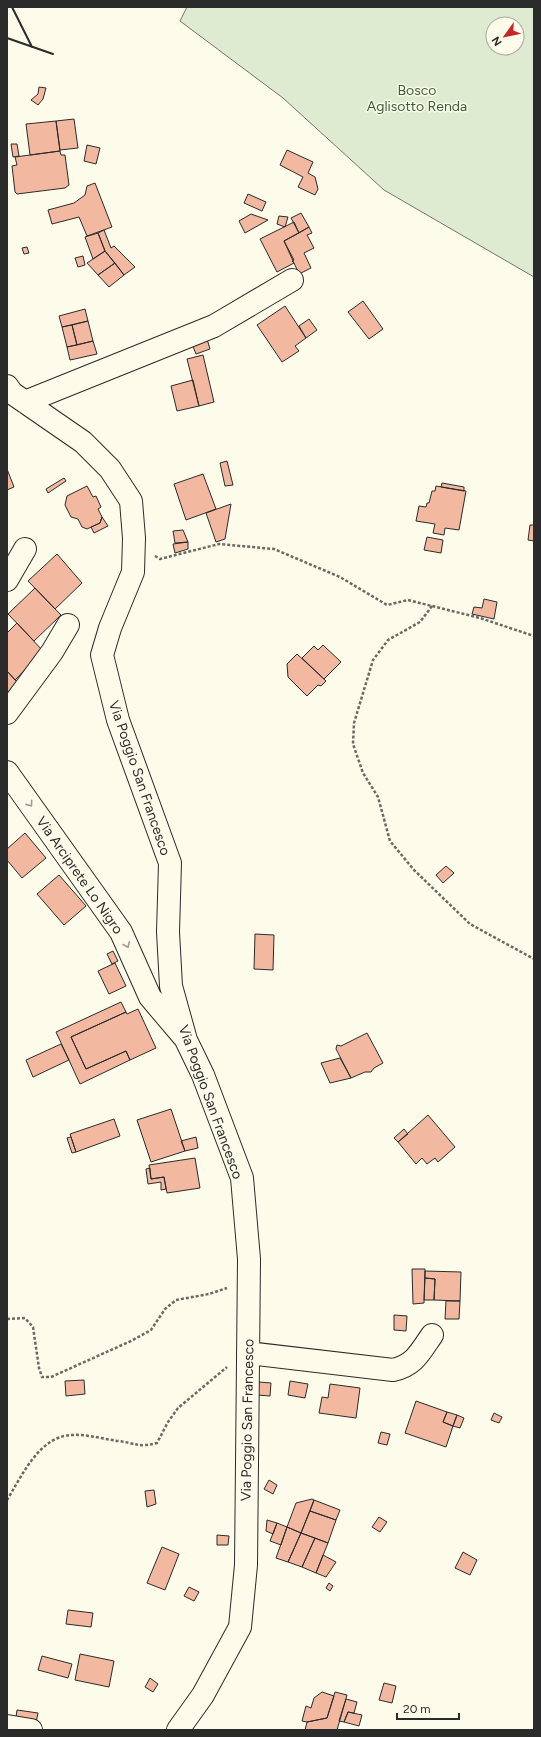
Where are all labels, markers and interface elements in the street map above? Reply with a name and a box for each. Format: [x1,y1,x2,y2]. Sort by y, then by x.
north arrow [485,16,525,56]
text: N [489,34,505,48]
park label: Bosco Aglisotto Renda [367,82,467,115]
street label: Via Poggio San Francesco [105,699,174,858]
one-way arrow [25,799,32,806]
street label: Via Arciprete Lo Nigro [33,813,127,937]
one-way arrow [122,941,130,948]
street label: Via Poggio San Francesco [175,1023,246,1181]
street label: Via Poggio San Francesco [238,1339,257,1501]
scale bar [397,1695,459,1721]
text: 20 m [403,1702,431,1716]

